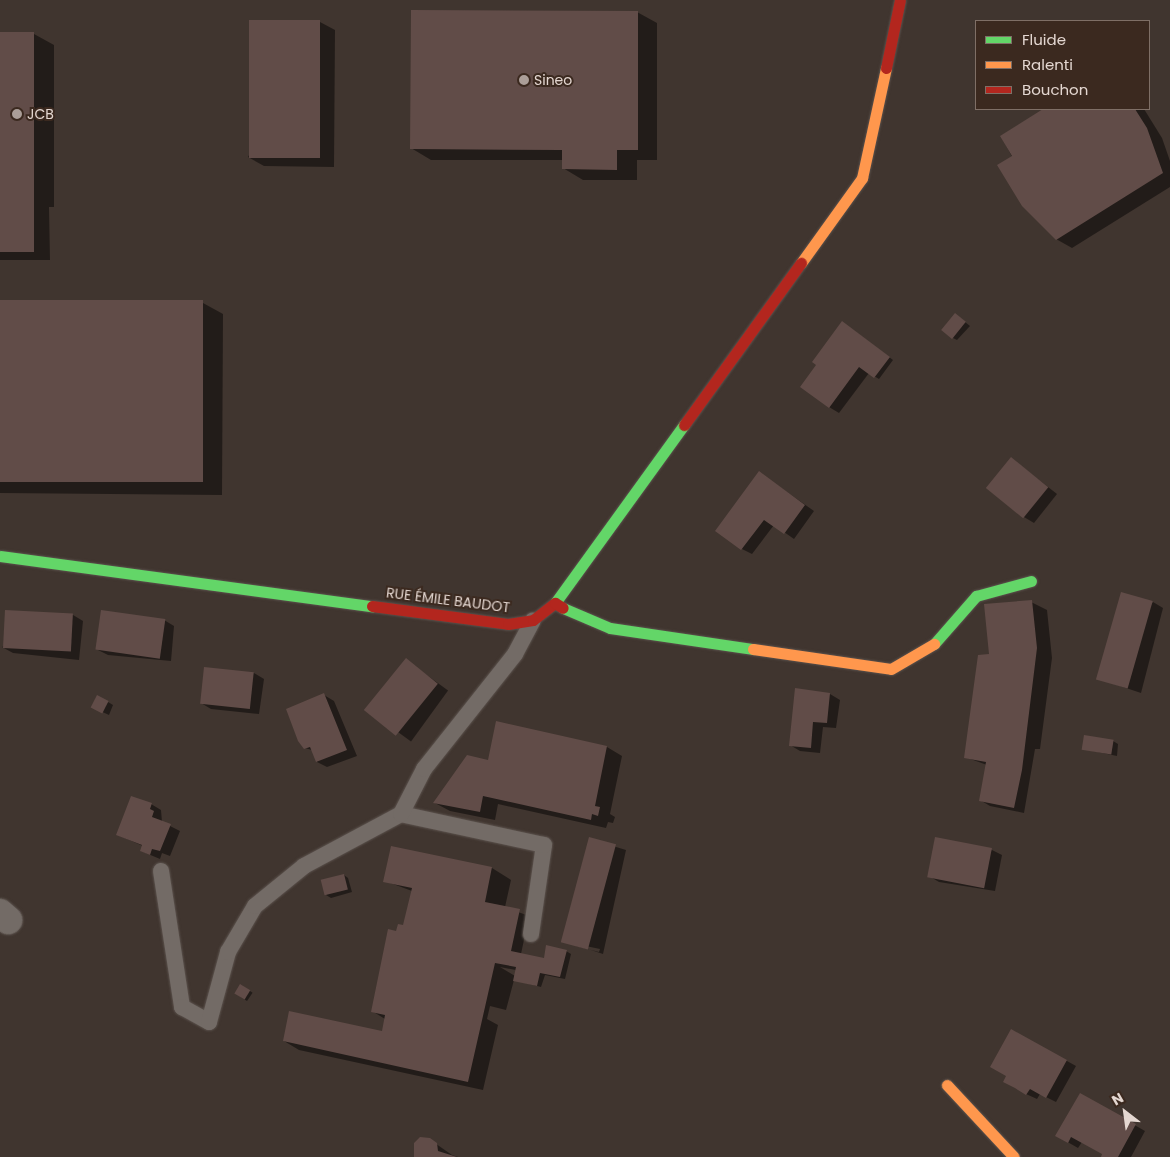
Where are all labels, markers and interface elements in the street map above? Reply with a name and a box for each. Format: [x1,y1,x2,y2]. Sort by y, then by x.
legend [975,20,1150,110]
text: Fluide [1022,29,1066,50]
text: Ralenti [1022,54,1073,75]
place label: Sineo [534,72,572,88]
marker: Sineo [518,74,530,86]
text: Bouchon [1022,79,1088,100]
place label: JCB [27,106,54,122]
marker: JCB [11,108,23,120]
street label: RUE ÉMILE BAUDOT [385,584,511,616]
north arrow [1100,1087,1150,1137]
text: N [1108,1088,1127,1110]

